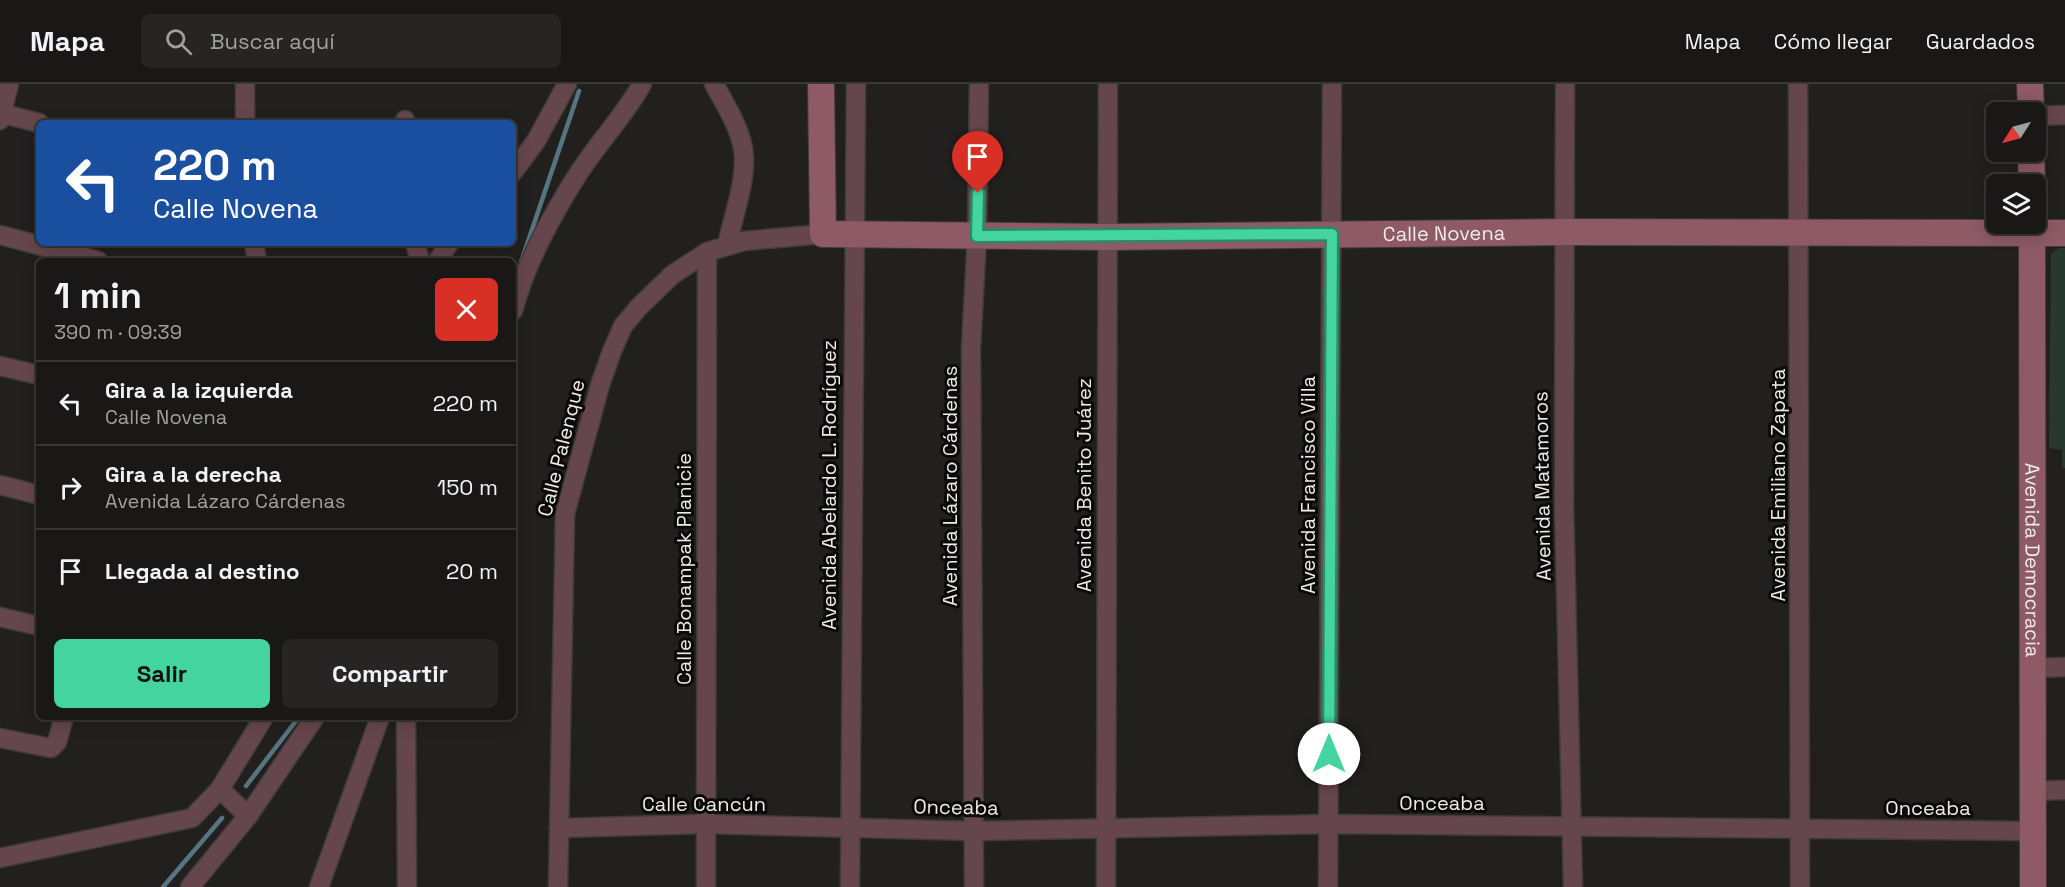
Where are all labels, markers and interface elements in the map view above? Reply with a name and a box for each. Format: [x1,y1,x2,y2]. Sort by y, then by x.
search box [141,14,561,68]
text: Mapa [30,23,105,59]
icon: search [162,25,195,58]
text: Buscar aquí [210,27,335,55]
text: Mapa [1685,28,1741,55]
text: Cómo llegar [1774,28,1893,55]
text: Guardados [1926,28,2035,55]
north arrow [1986,102,2046,162]
map controls [1986,102,2046,234]
pin [952,131,1003,193]
text: 220 m [153,139,277,192]
icon: arrive [961,140,994,173]
icon: left [54,144,132,222]
button: layers [1986,174,2046,234]
text: Calle Novena [153,191,318,226]
street label: Calle Novena [1383,220,1505,247]
text: 1 min [54,273,142,319]
button: close [435,278,498,341]
text: 390 m · 09:39 [54,319,182,345]
street label: Avenida Abelardo L. Rodríguez [816,340,842,630]
street label: Avenida Lázaro Cárdenas [937,366,963,606]
street label: Avenida Emiliano Zapata [1765,369,1791,601]
text: Gira a la izquierda [105,376,293,404]
street label: Avenida Francisco Villa [1295,376,1321,594]
street label: Calle Palenque [531,377,591,519]
street label: Avenida Benito Juárez [1071,378,1097,592]
icon: left [54,387,87,420]
text: 220 m [433,389,498,417]
street label: Avenida Matamoros [1527,391,1557,581]
text: Calle Novena [105,404,227,430]
street label: Calle Bonampak Planicie [671,453,697,685]
text: Gira a la derecha [105,460,282,488]
street label: Avenida Democracia [2019,463,2046,657]
icon: right [54,471,87,504]
text: 150 m [437,473,498,501]
text: Avenida Lázaro Cárdenas [105,488,346,514]
icon: arrive [54,555,87,588]
text: Llegada al destino [105,557,299,585]
text: 20 m [446,557,498,585]
button: Salir [54,639,270,708]
button: Compartir [282,639,498,708]
position arrow [1297,722,1361,786]
street label: Onceaba [1399,790,1485,816]
street label: Calle Cancún [642,791,766,817]
street label: Onceaba [913,793,999,821]
street label: Onceaba [1885,795,1971,821]

